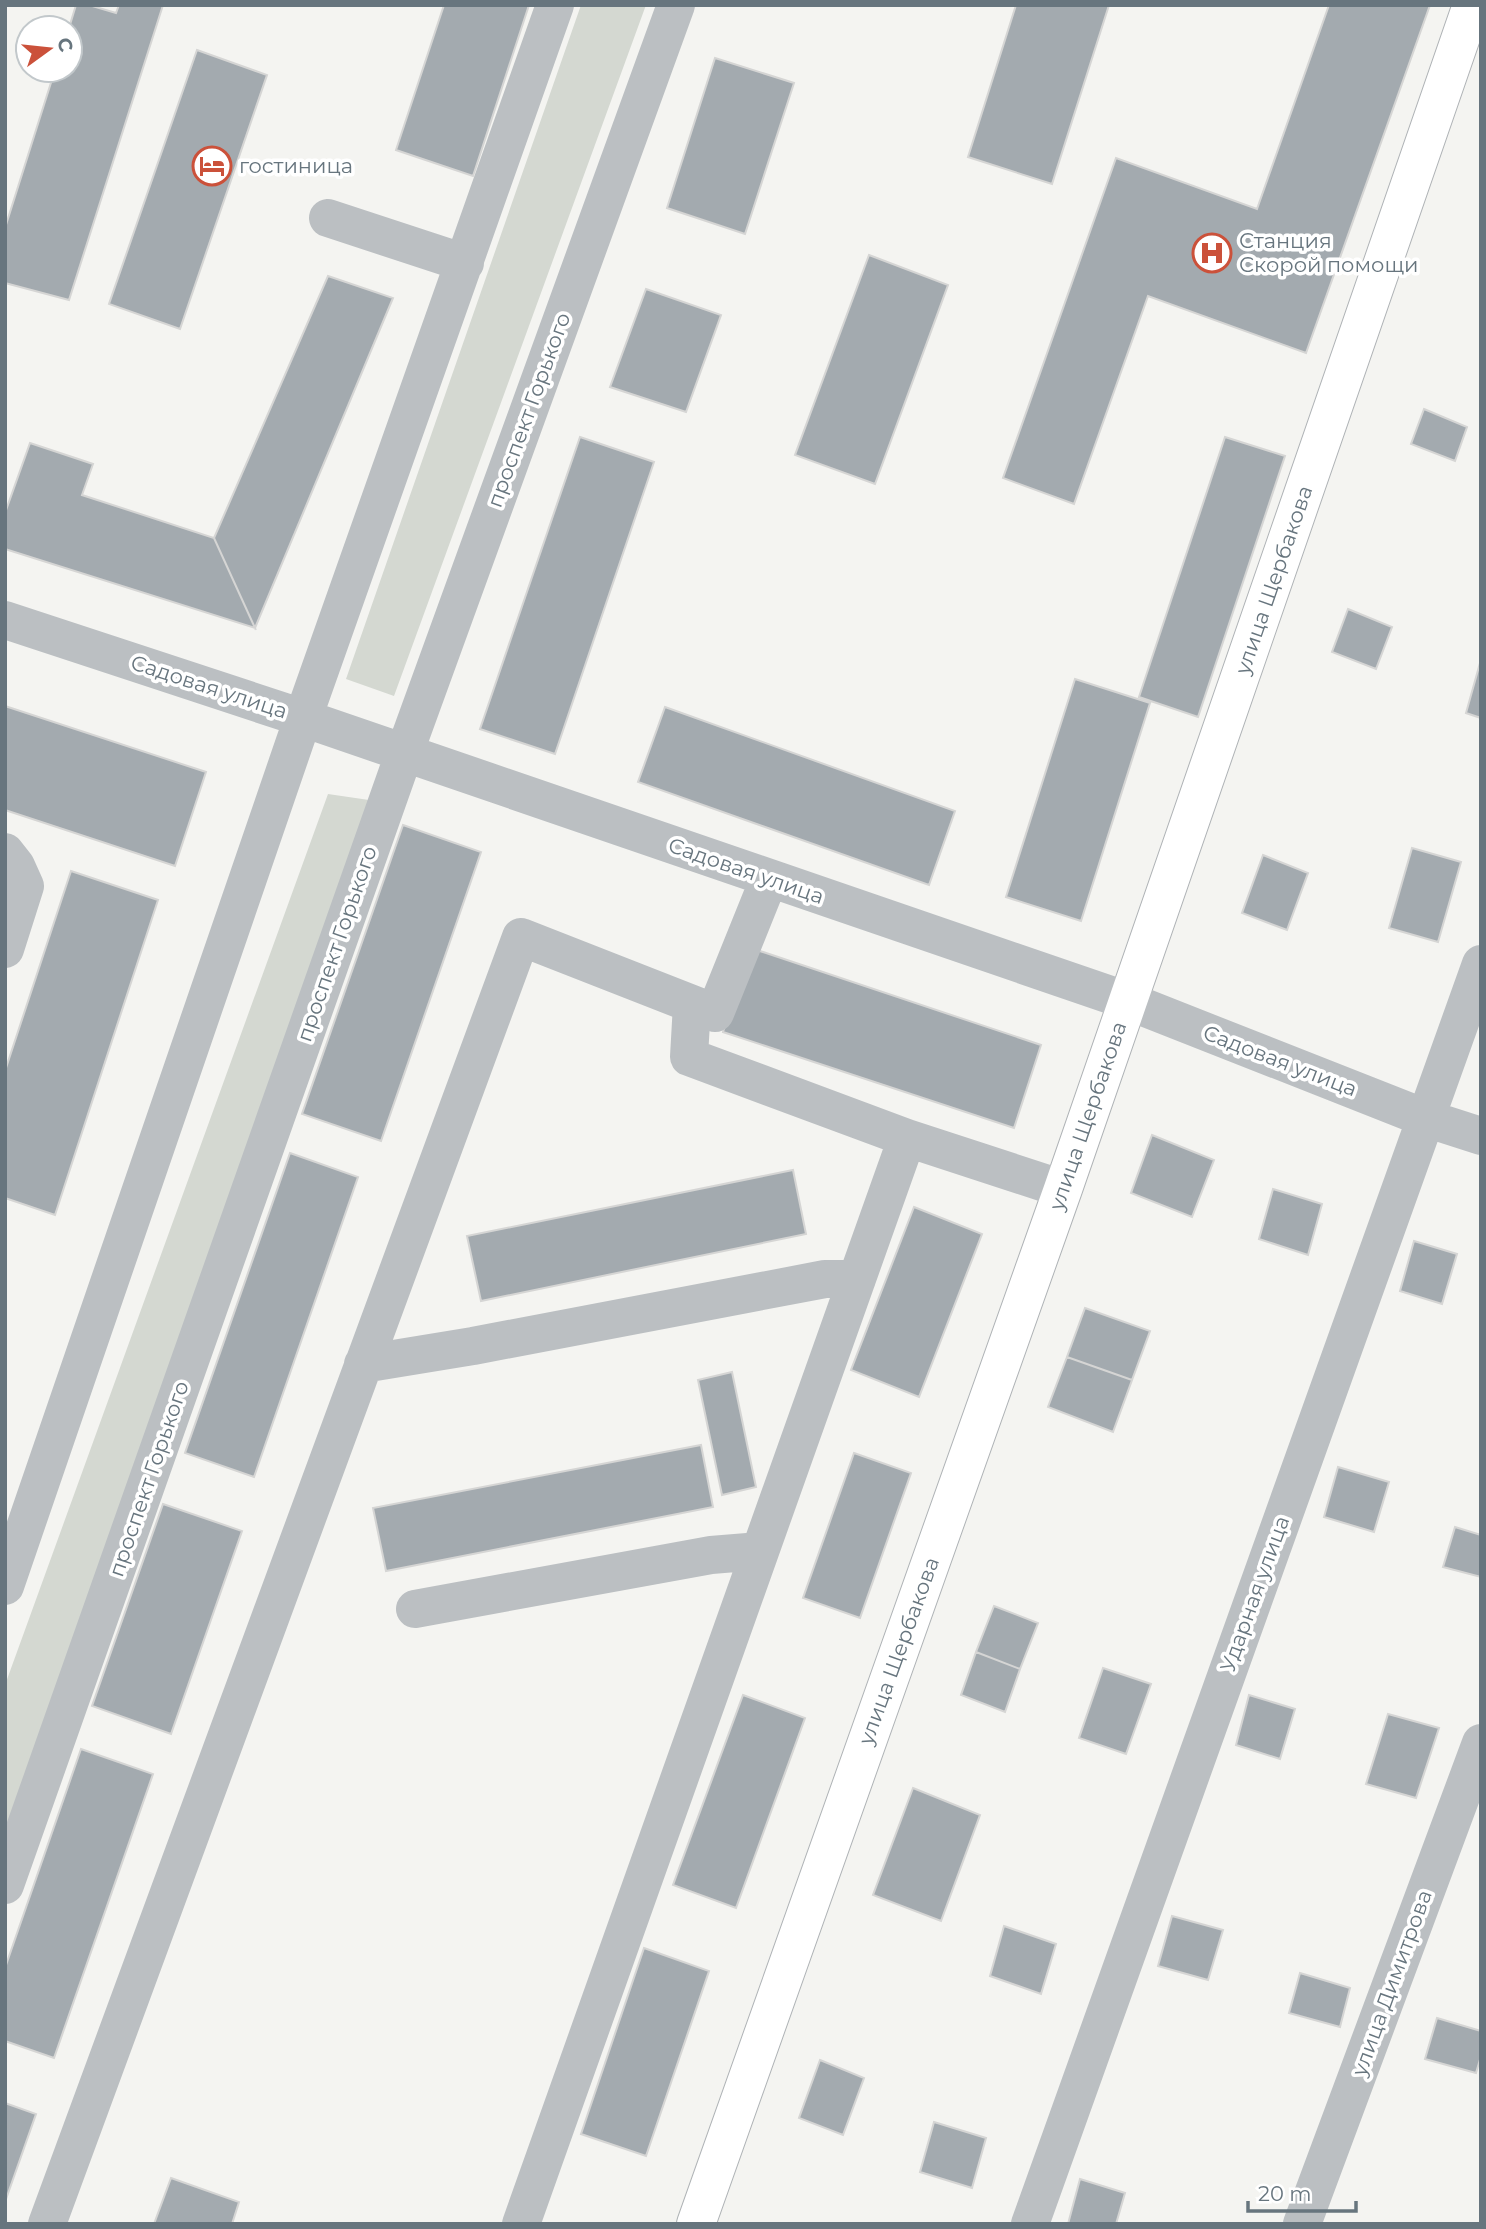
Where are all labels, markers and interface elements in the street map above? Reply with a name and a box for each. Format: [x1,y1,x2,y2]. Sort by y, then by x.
north arrow [14,14,84,84]
text: С [52,35,78,55]
hotel icon: гостиница [191,145,233,187]
place label: гостиница [239,153,353,178]
place label: Станция Скорой помощи [1239,228,1418,277]
hospital icon: Станция Скорой помощи [1191,232,1233,274]
street label: проспект Горького [482,309,575,511]
street label: улица Щербакова [1229,482,1318,678]
street label: Садовая улица [128,649,291,724]
street label: Садовая улица [665,832,827,909]
street label: проспект Горького [291,843,382,1045]
street label: улица Щербакова [1043,1018,1132,1214]
street label: Садовая улица [1200,1020,1361,1101]
street label: проспект Горького [103,1378,194,1580]
street label: Ударная улица [1215,1512,1294,1675]
street label: улица Щербакова [853,1554,944,1749]
street label: улица Димитрова [1346,1886,1437,2080]
scale bar [1248,2170,1356,2214]
text: 20 m [1258,2181,1312,2206]

